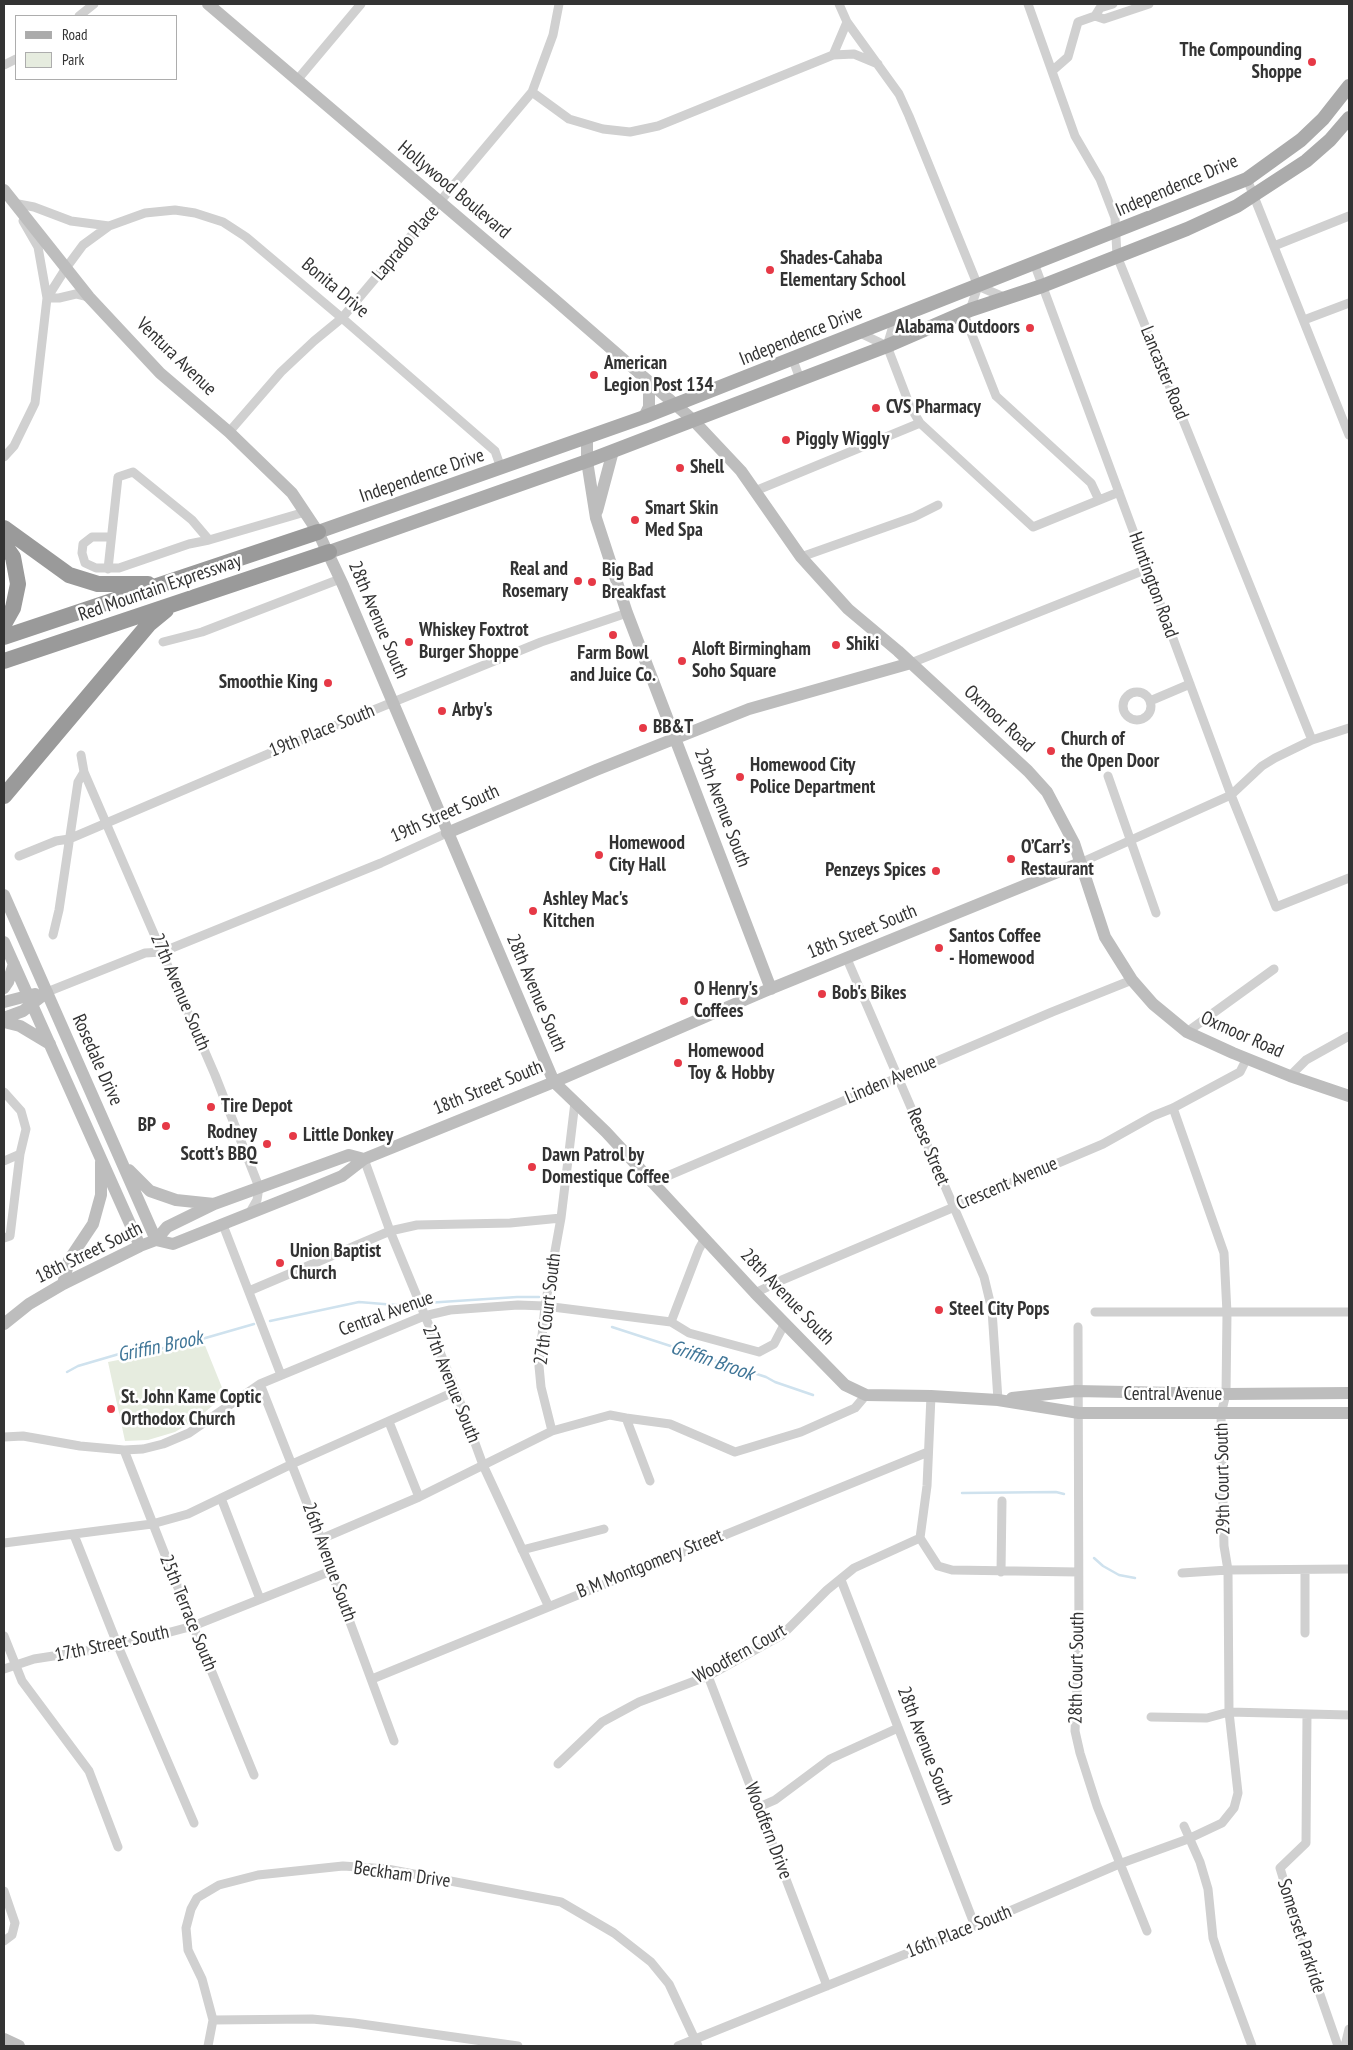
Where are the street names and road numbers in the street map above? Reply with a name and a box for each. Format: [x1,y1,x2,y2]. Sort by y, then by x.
street label: Hollywood Boulevard [393,136,515,244]
street label: Independence Drive [1112,150,1242,222]
street label: Laprado Place [368,201,444,285]
street label: Bonita Drive [297,253,373,323]
street label: Independence Drive [736,301,866,371]
street label: Ventura Avenue [131,313,221,401]
street label: Lancaster Road [1135,323,1193,423]
street label: Independence Drive [357,444,487,508]
street label: Huntington Road [1123,529,1183,641]
street label: Red Mountain Expressway [76,549,244,627]
street label: 28th Avenue South [343,558,413,682]
street label: Oxmoor Road [959,681,1039,757]
street label: 19th Place South [266,699,378,763]
street label: 29th Avenue South [689,746,755,870]
street label: 19th Street South [387,780,503,848]
street label: 18th Street South [804,900,920,964]
street label: 27th Avenue South [145,930,215,1054]
street label: 28th Avenue South [501,931,571,1055]
street label: Oxmoor Road [1197,1007,1287,1063]
street label: Rosedale Drive [67,1011,127,1109]
street label: Linden Avenue [842,1051,940,1109]
street label: 18th Street South [430,1056,546,1120]
street label: Reese Street [902,1105,954,1189]
street label: Crescent Avenue [953,1152,1061,1216]
street label: 18th Street South [32,1217,146,1289]
street label: 28th Avenue South [735,1244,839,1350]
street label: 27th Court South [530,1252,566,1366]
street label: Central Avenue [336,1286,436,1342]
street label: 27th Avenue South [417,1322,485,1446]
street label: Central Avenue [1124,1384,1222,1406]
street label: 29th Court South [1211,1423,1235,1535]
street label: 26th Avenue South [297,1499,361,1625]
street label: B M Montgomery Street [574,1524,726,1604]
street label: 25th Terrace South [154,1551,222,1675]
street label: 28th Court South [1065,1612,1089,1724]
street label: Woodfern Court [690,1619,790,1689]
street label: 17th Street South [53,1621,171,1667]
street label: 28th Avenue South [892,1684,958,1808]
street label: Woodfern Drive [739,1780,797,1882]
street label: Beckham Drive [352,1857,452,1893]
street label: Somerset Parkride [1272,1876,1330,1996]
street label: 16th Place South [903,1900,1015,1964]

